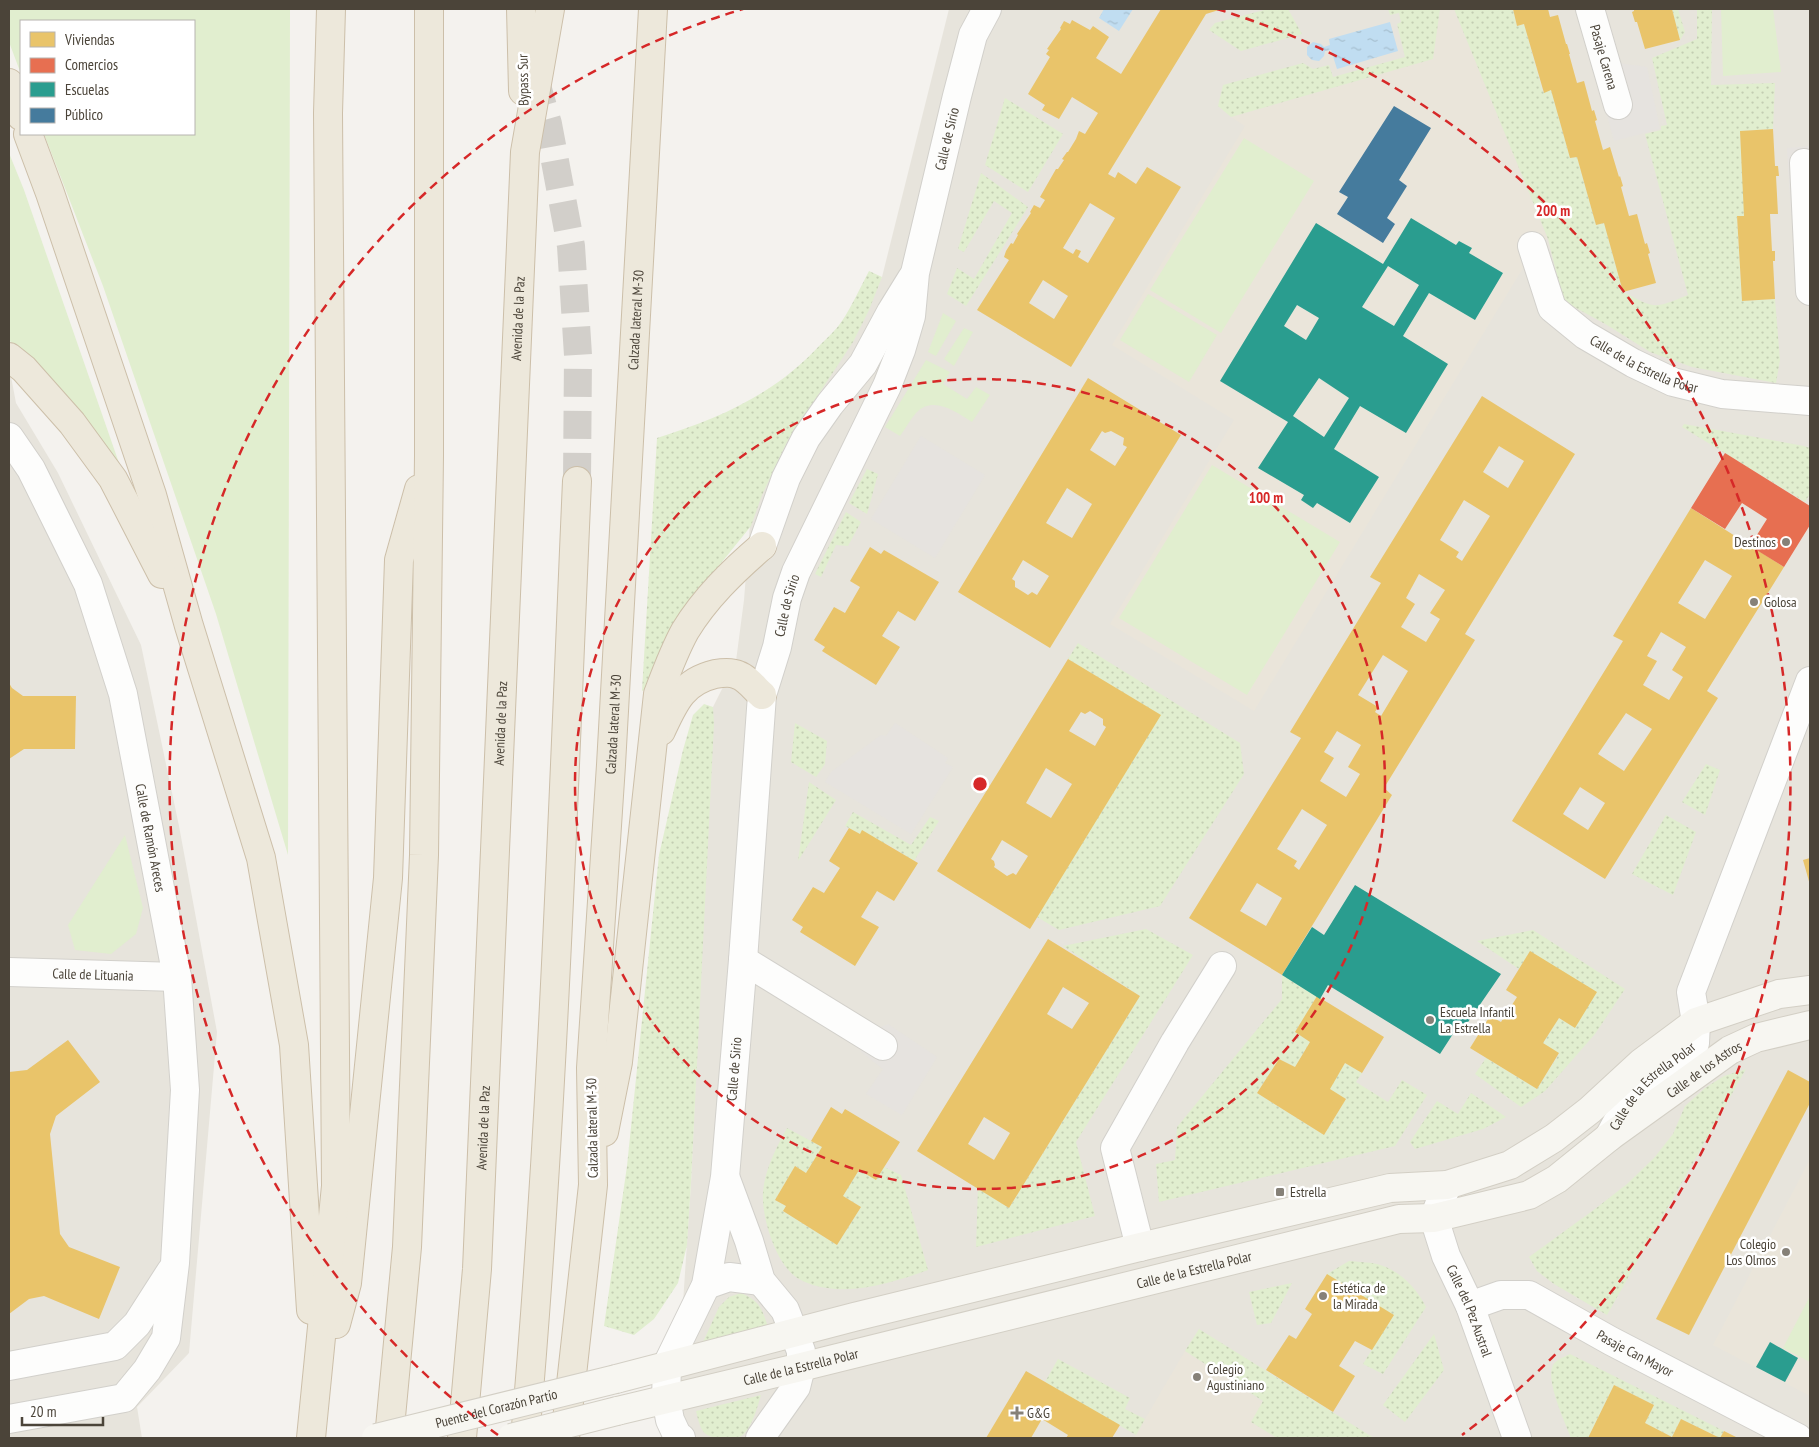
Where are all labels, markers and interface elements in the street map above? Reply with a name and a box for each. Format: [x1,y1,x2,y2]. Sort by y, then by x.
legend [20,20,195,135]
street label: Pasaje Carena [1586,22,1622,92]
text: Viviendas [64,30,115,49]
street label: Bypass Sur [514,54,532,106]
text: Comercios [65,55,118,74]
text: Escuelas [65,80,109,99]
text: Público [65,105,103,124]
street label: Calle de Sirio [931,106,963,172]
text: 200 m [1536,201,1570,220]
street label: Calzada lateral M-30 [624,269,647,370]
street label: Avenida de la Paz [507,276,529,361]
street label: Calle de la Estrella Polar [1587,331,1700,397]
text: 100 m [1249,488,1283,507]
place label: Destinos [1734,533,1776,551]
marker: Destinos [1780,536,1792,548]
street label: Calle de Sirio [770,572,804,638]
place label: Golosa [1764,593,1797,611]
marker: Golosa [1748,596,1760,608]
street label: Calzada lateral M-30 [601,674,625,775]
street label: Avenida de la Paz [490,681,511,766]
centre of rings [971,775,989,793]
street label: Calle de Ramón Areces [131,782,170,894]
street label: Calle de Lituania [52,964,134,985]
place label: Escuela Infantil La Estrella [1440,1003,1515,1037]
marker: Escuela Infantil La Estrella [1424,1014,1436,1026]
street label: Calle de Sirio [722,1036,746,1102]
street label: Calle de los Astros [1663,1037,1745,1102]
street label: Calle de la Estrella Polar [1605,1038,1699,1133]
street label: Calzada lateral M-30 [582,1078,602,1178]
street label: Avenida de la Paz [472,1085,494,1170]
place label: Estrella [1290,1183,1326,1201]
marker: Estrella [1274,1186,1286,1198]
place label: Colegio Los Olmos [1726,1235,1776,1269]
marker: Colegio Los Olmos [1780,1246,1792,1258]
street label: Calle de la Estrella Polar [1135,1247,1253,1293]
street label: Calle del Pez Austral [1442,1262,1497,1360]
place label: Estética de la Mirada [1333,1279,1386,1313]
marker: Estética de la Mirada [1317,1290,1329,1302]
street label: Pasaje Can Mayor [1593,1326,1677,1381]
street label: Calle de la Estrella Polar [741,1344,860,1390]
place label: Colegio Agustiniano [1207,1360,1264,1394]
marker: Colegio Agustiniano [1191,1371,1203,1383]
street label: Puente del Corazón Partío [434,1385,559,1432]
scale bar [22,1394,104,1426]
text: 20 m [30,1402,56,1421]
place label: G&G [1027,1404,1050,1422]
marker: G&G [1011,1407,1023,1419]

